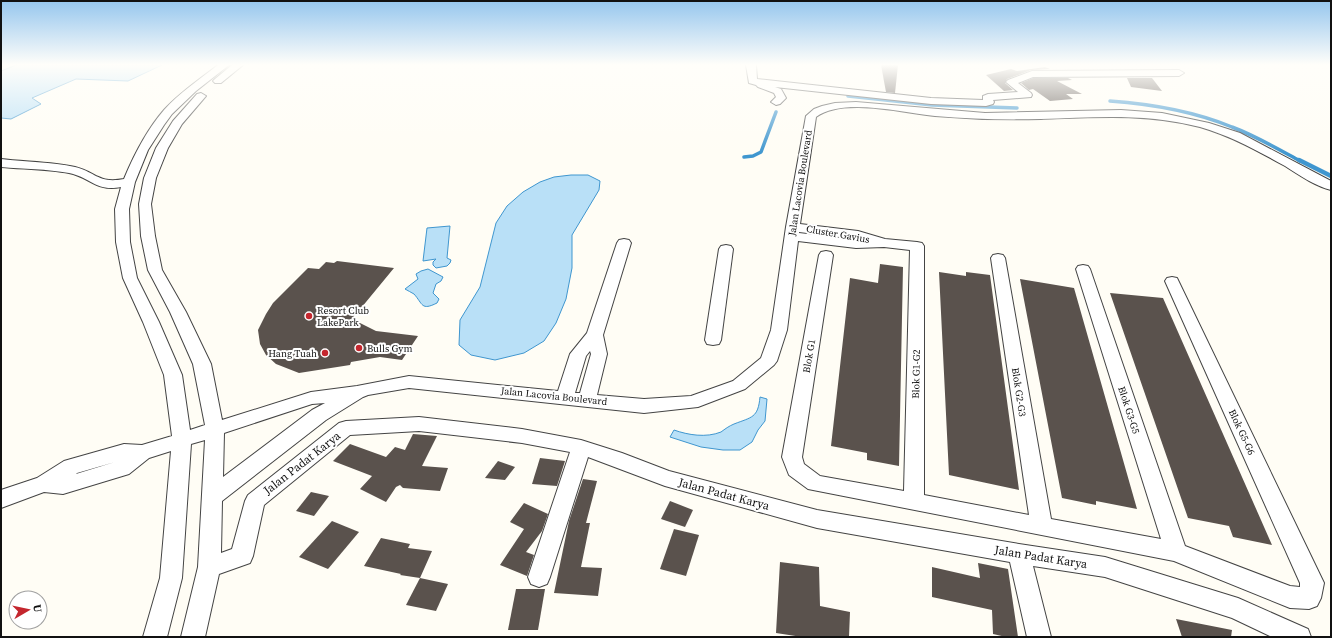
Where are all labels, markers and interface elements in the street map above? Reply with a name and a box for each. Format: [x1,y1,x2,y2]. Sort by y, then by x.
street label: Jalan Lacovia Boulevard [785,129,815,238]
street label: Cluster Gavius [805,222,871,246]
place label: Resort Club LakePark [317,304,369,329]
marker: Resort Club LakePark [304,311,314,321]
street label: Blok G1 [800,338,818,374]
place label: Bulls Gym [367,342,413,355]
marker: Bulls Gym [354,343,364,353]
place label: Hang Tuah [268,347,317,360]
marker: Hang Tuah [320,348,330,358]
street label: Blok G1-G2 [909,349,923,399]
street label: Blok G2-G3 [1009,367,1029,417]
street label: Jalan Lacovia Boulevard [499,384,608,408]
street label: Blok G3-G5 [1115,385,1143,435]
street label: Blok G5-G6 [1226,407,1258,457]
street label: Jalan Padat Karya [259,427,345,499]
street label: Jalan Padat Karya [676,474,772,514]
street label: Jalan Padat Karya [992,542,1089,572]
north arrow [8,590,48,630]
text: U [29,603,45,614]

